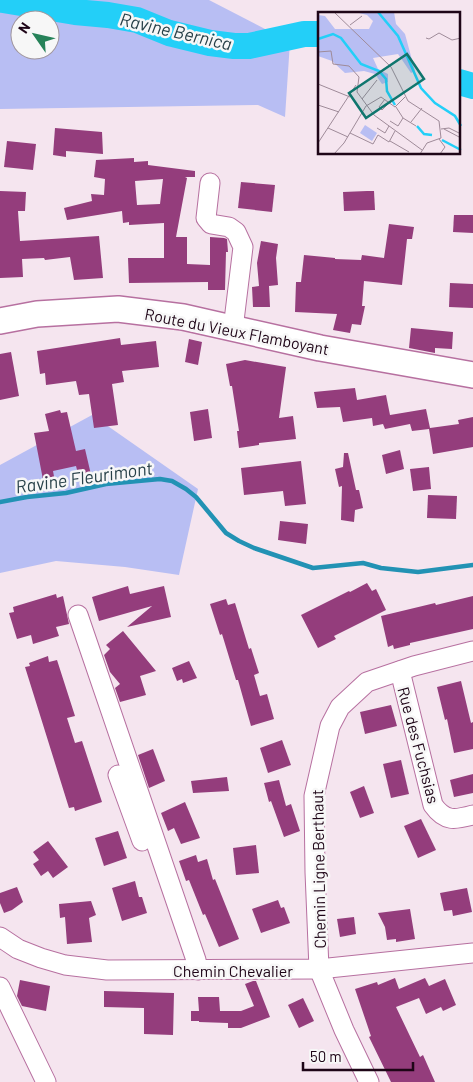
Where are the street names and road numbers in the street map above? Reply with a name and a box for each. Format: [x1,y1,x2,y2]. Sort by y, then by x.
street label: Route du Vieux Flamboyant [143,304,331,358]
street label: Rue des Fuchsias [394,685,444,805]
street label: Chemin Ligne Berthaut [307,789,329,949]
street label: Chemin Chevalier [173,961,293,980]

